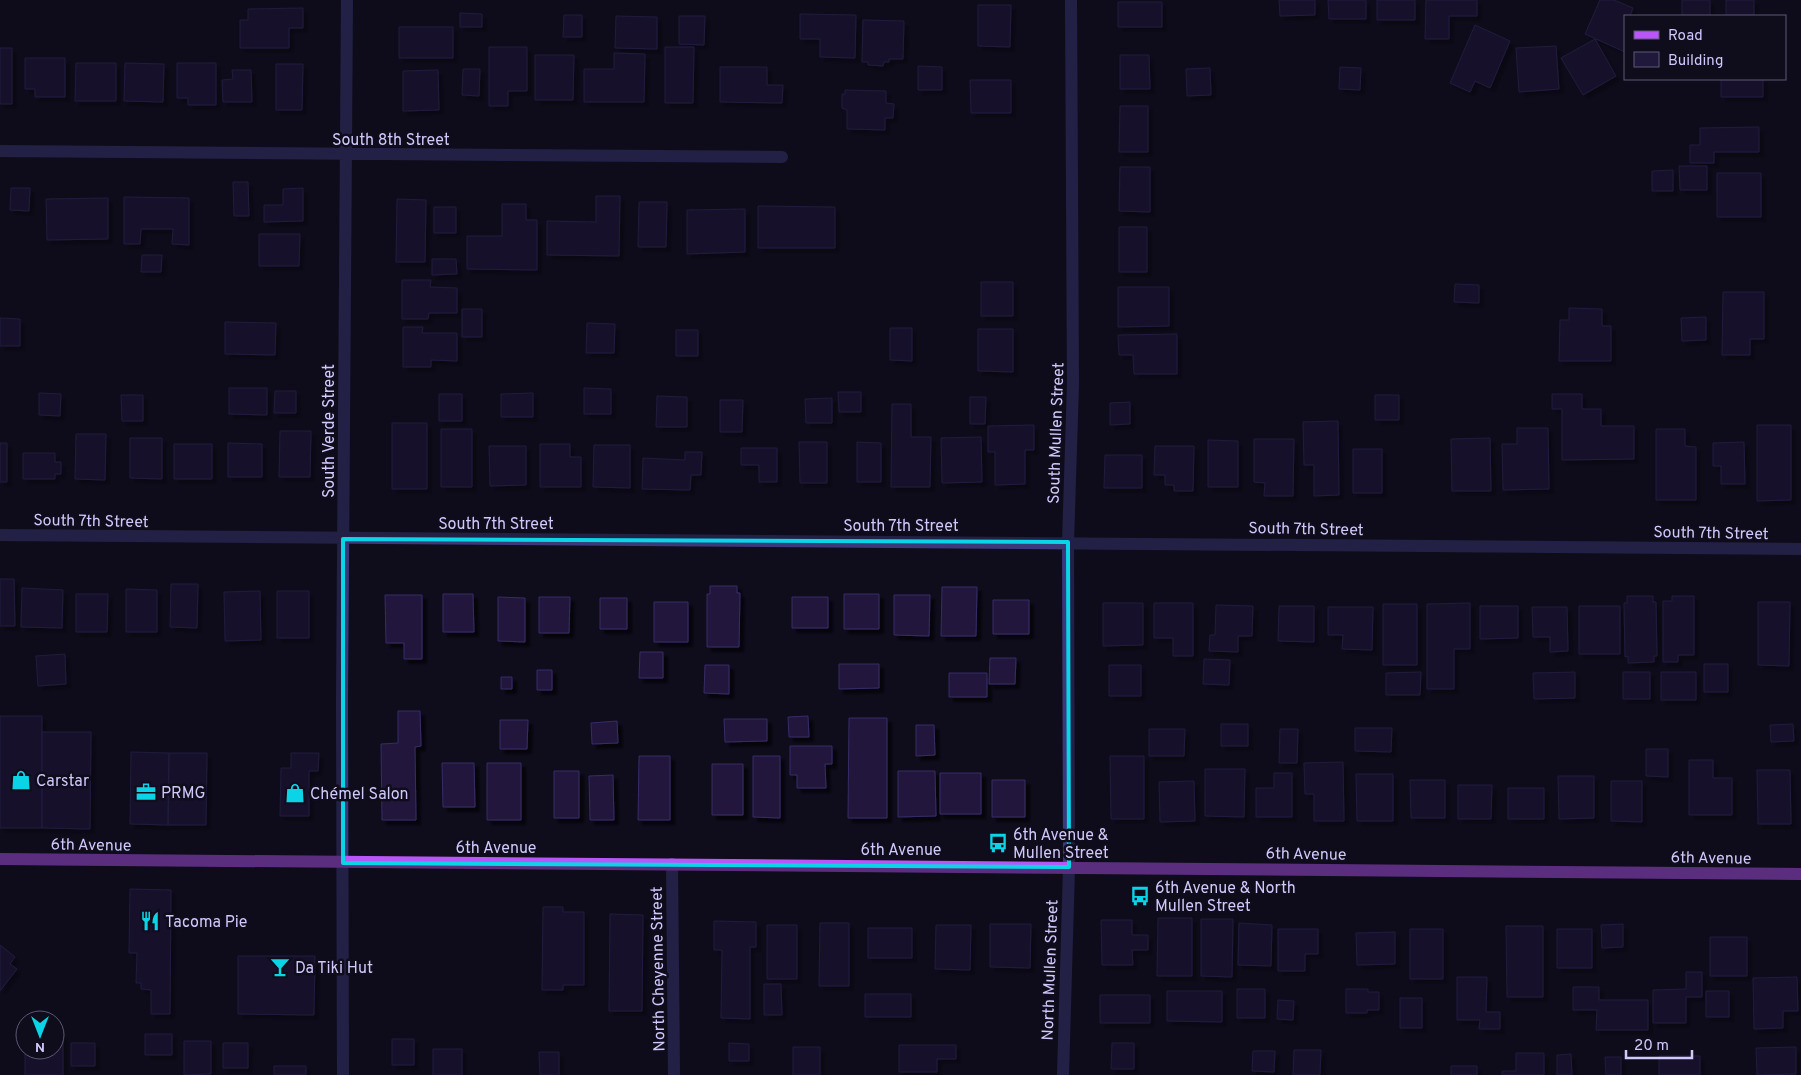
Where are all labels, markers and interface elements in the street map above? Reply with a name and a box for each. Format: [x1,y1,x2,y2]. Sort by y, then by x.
legend [1624,15,1786,80]
text: Road [1668,27,1703,46]
text: Building [1668,52,1723,71]
street label: South 8th Street [332,131,450,151]
street label: South Mullen Street [1045,362,1069,504]
street label: South Verde Street [320,364,340,498]
street label: South 7th Street [33,511,149,533]
street label: South 7th Street [438,515,554,535]
street label: South 7th Street [843,517,959,537]
street label: South 7th Street [1248,519,1364,541]
street label: South 7th Street [1653,523,1769,545]
shop icon: Carstar [10,769,32,791]
place label: Carstar [36,772,89,792]
office icon: PRMG [135,781,157,803]
shop icon: Chémel Salon [284,782,306,804]
place label: PRMG [161,784,206,804]
place label: Chémel Salon [310,785,409,805]
place label: 6th Avenue & Mullen Street [1013,826,1109,864]
bus stop icon: 6th Avenue & Mullen Street [987,832,1009,854]
street label: 6th Avenue [50,835,132,857]
street label: 6th Avenue [456,839,536,859]
street label: 6th Avenue [861,841,941,861]
street label: 6th Avenue [1265,844,1347,866]
street label: 6th Avenue [1670,848,1752,870]
place label: 6th Avenue & North Mullen Street [1155,879,1296,917]
bus stop icon: 6th Avenue & North Mullen Street [1129,885,1151,907]
street label: North Cheyenne Street [648,886,670,1052]
street label: North Mullen Street [1039,899,1063,1041]
restaurant icon: Tacoma Pie [139,910,161,932]
place label: Tacoma Pie [165,913,247,933]
bar icon: Da Tiki Hut [269,956,291,978]
place label: Da Tiki Hut [295,959,373,979]
north arrow [15,1010,65,1060]
scale bar [1626,1028,1692,1060]
text: 20 m [1634,1037,1669,1056]
text: N [35,1038,45,1055]

